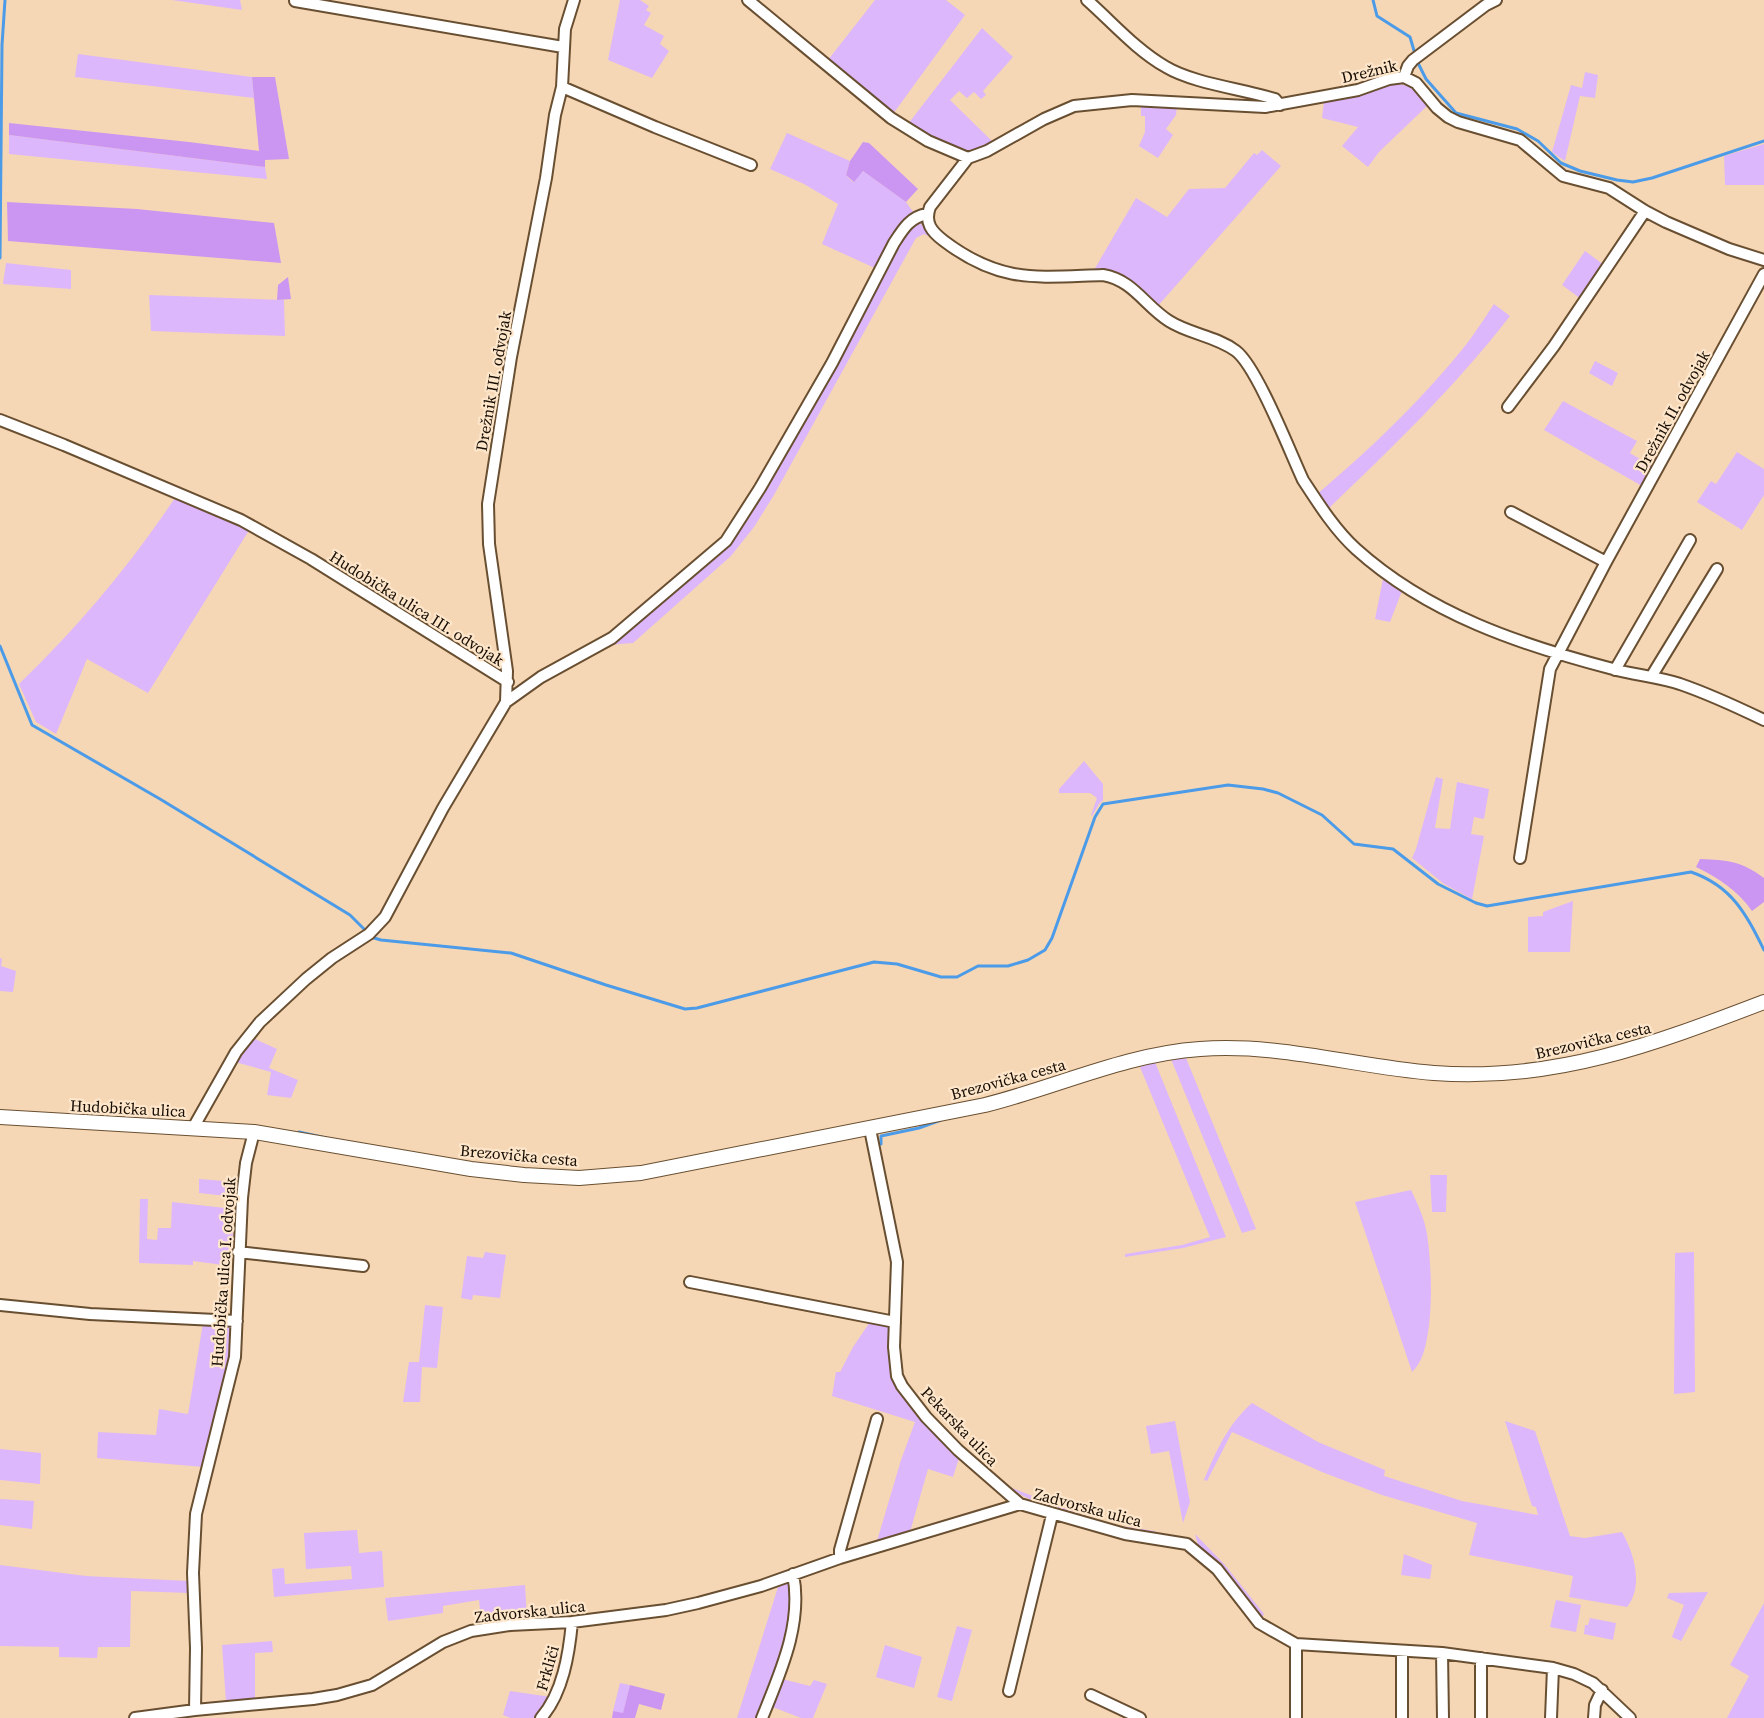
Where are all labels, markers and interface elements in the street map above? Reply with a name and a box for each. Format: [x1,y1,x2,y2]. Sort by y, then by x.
street label: Drežnik [1339,54,1399,88]
street label: Drežnik III. odvojak [470,309,516,453]
street label: Drežnik II. odvojak [1629,346,1715,476]
street label: Hudobička ulica III. odvojak [326,545,509,671]
street label: Brezovička cesta [1533,1016,1654,1064]
street label: Brezovička cesta [948,1053,1069,1105]
street label: Hudobička ulica [69,1094,187,1122]
street label: Brezovička cesta [459,1139,580,1171]
street label: Hudobička ulica I. odvojak [205,1176,241,1368]
street label: Pekarska ulica [916,1381,1004,1471]
street label: Zadvorska ulica [1031,1482,1145,1532]
street label: Zadvorska ulica [474,1594,587,1628]
street label: Frkliči [530,1642,564,1693]

